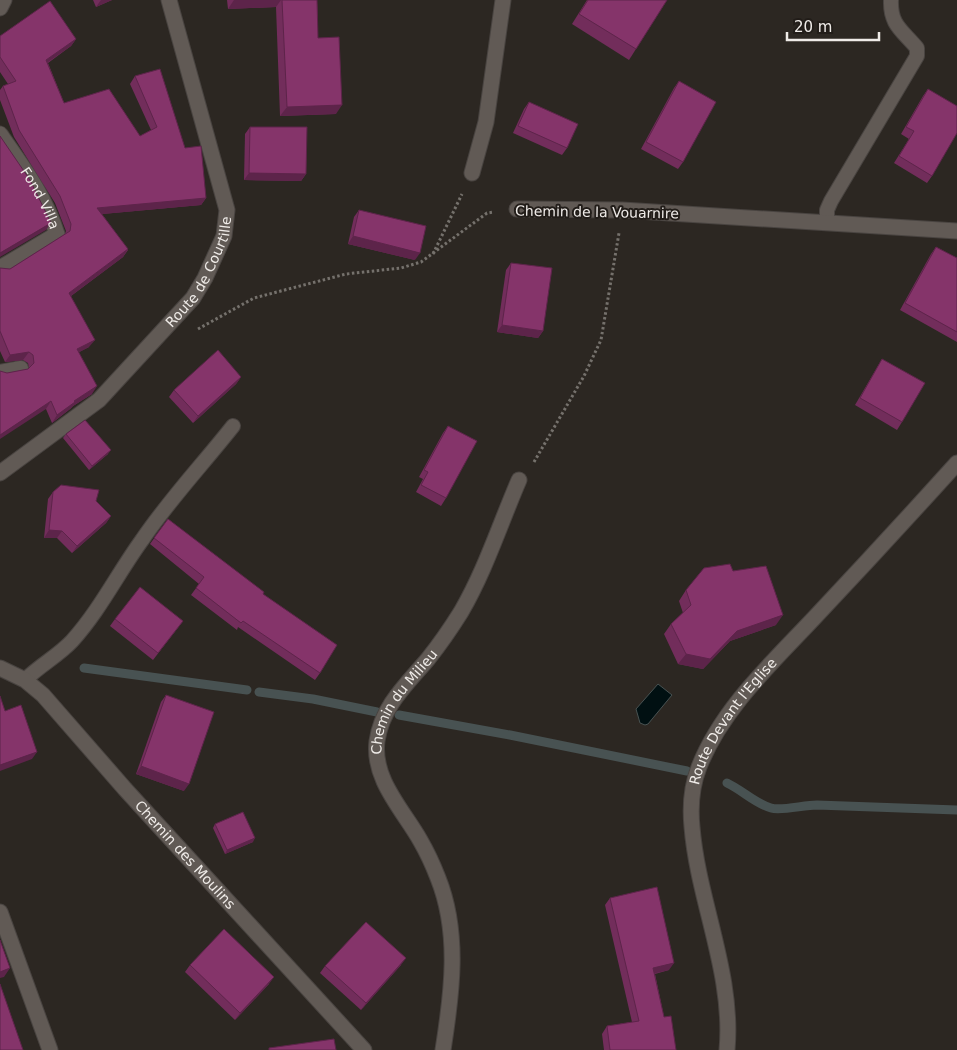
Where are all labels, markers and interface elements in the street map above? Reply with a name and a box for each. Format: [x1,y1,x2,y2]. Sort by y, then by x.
scale bar [787,10,880,42]
text: 20 m [794,18,832,36]
street label: Fond Villa [17,164,63,231]
street label: Chemin de la Vouarnire [515,203,679,221]
street label: Route de Courtille [162,215,234,330]
street label: Chemin du Milieu [368,646,441,754]
street label: Route Devant l'Eglise [686,655,780,786]
street label: Chemin des Moulins [132,797,239,912]

